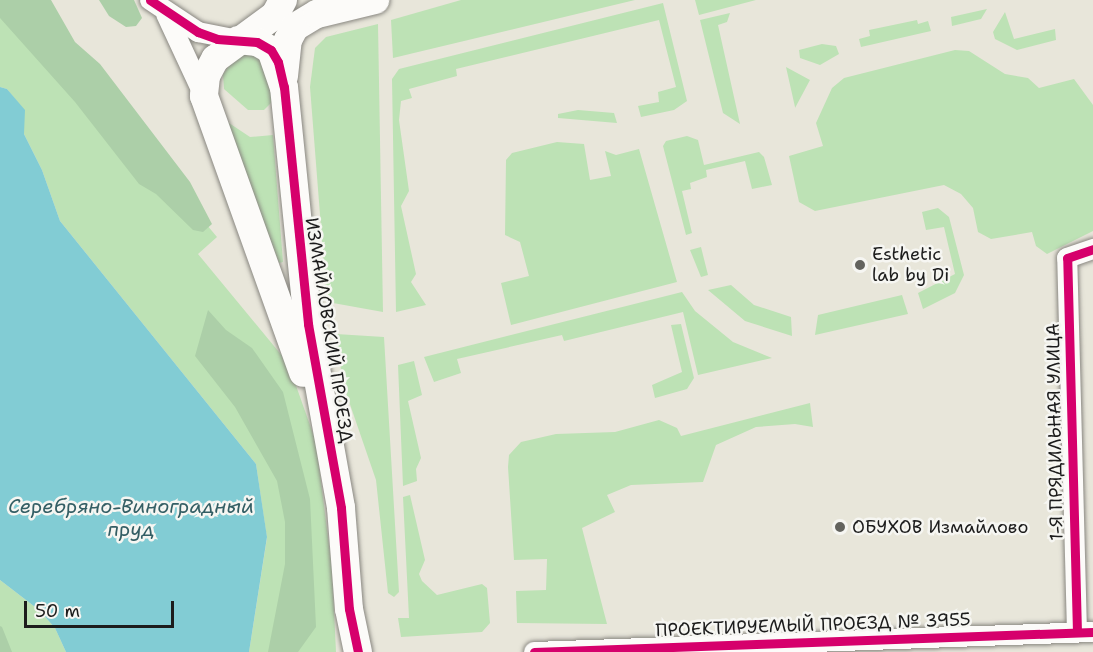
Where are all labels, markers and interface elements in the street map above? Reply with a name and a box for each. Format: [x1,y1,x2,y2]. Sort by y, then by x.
street label: ИЗМАЙЛОВСКИЙ ПРОЕЗД [301,216,357,444]
place label: Esthetic lab by Di [872,244,949,286]
marker: Esthetic lab by Di [853,258,867,272]
street label: 1-Я ПРЯДИЛЬНАЯ УЛИЦА [1042,323,1068,541]
water label: Серебряно-Виноградный пруд [8,494,254,541]
place label: ОБУХОВ Измайлово [852,516,1028,538]
marker: ОБУХОВ Измайлово [833,520,847,534]
scale bar [27,589,177,627]
text: 50 m [35,599,80,623]
street label: ПРОЕКТИРУЕМЫЙ ПРОЕЗД № 3955 [655,609,971,641]

